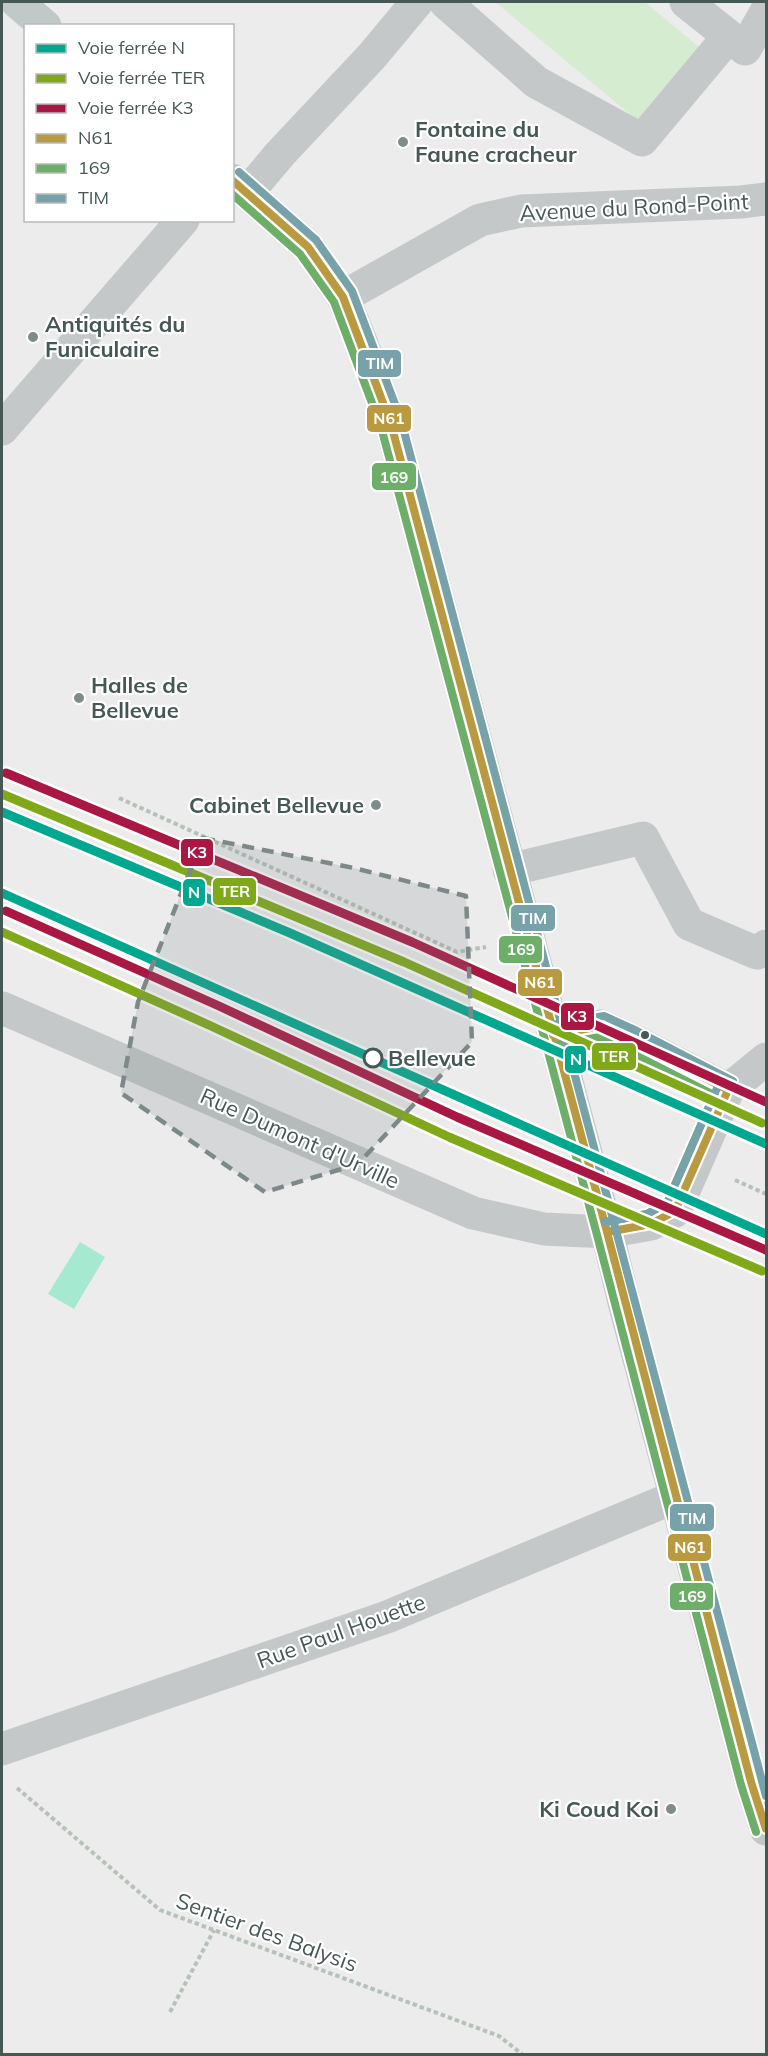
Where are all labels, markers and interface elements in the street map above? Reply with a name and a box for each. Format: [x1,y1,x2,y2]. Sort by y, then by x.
legend [24,24,234,222]
text: Voie ferrée N [78,36,185,59]
text: Voie ferrée TER [78,66,205,89]
text: Voie ferrée K3 [78,96,194,119]
place label: Fontaine du Faune cracheur [415,115,577,168]
text: N61 [78,126,113,149]
marker: Fontaine du Faune cracheur [396,135,410,149]
text: 169 [78,156,110,179]
text: TIM [78,186,109,209]
street label: Avenue du Rond-Point [519,187,750,227]
place label: Antiquités du Funiculaire [45,310,185,363]
marker: Antiquités du Funiculaire [26,330,40,344]
line badge: TIM [357,349,402,378]
text: TIM [366,353,394,373]
line badge: N61 [366,404,412,433]
text: N61 [373,408,405,428]
line badge: 169 [371,462,417,491]
text: 169 [380,467,408,487]
place label: Halles de Bellevue [91,671,188,724]
marker: Halles de Bellevue [72,691,86,705]
place label: Cabinet Bellevue [189,791,364,819]
marker: Cabinet Bellevue [369,798,383,812]
line badge: K3 [180,838,214,867]
text: K3 [187,842,207,862]
line badge: TER [212,877,257,906]
line badge: N [182,878,206,907]
text: TER [220,881,250,901]
text: N [188,882,200,902]
line badge: TIM [510,904,556,932]
text: TIM [519,908,547,928]
line badge: 169 [498,935,543,964]
text: 169 [507,939,535,959]
line badge: N61 [517,968,563,997]
text: N61 [524,972,556,992]
line badge: K3 [560,1002,595,1031]
text: K3 [567,1006,587,1026]
unlabelled marker [639,1029,651,1041]
line badge: TER [591,1042,637,1071]
place label: Bellevue [388,1044,476,1072]
line badge: N [564,1045,587,1074]
text: TER [599,1046,629,1066]
marker: Bellevue [363,1048,383,1068]
text: N [570,1049,582,1069]
street label: Rue Dumont d'Urville [196,1081,404,1195]
line badge: TIM [669,1503,715,1532]
text: TIM [678,1508,706,1528]
line badge: N61 [667,1533,712,1562]
text: N61 [674,1537,706,1557]
line badge: 169 [669,1582,714,1611]
text: 169 [678,1586,706,1606]
street label: Rue Paul Houette [253,1588,429,1674]
place label: Ki Coud Koi [539,1795,659,1823]
marker: Ki Coud Koi [664,1802,678,1816]
street label: Sentier des Balysis [172,1886,362,1978]

